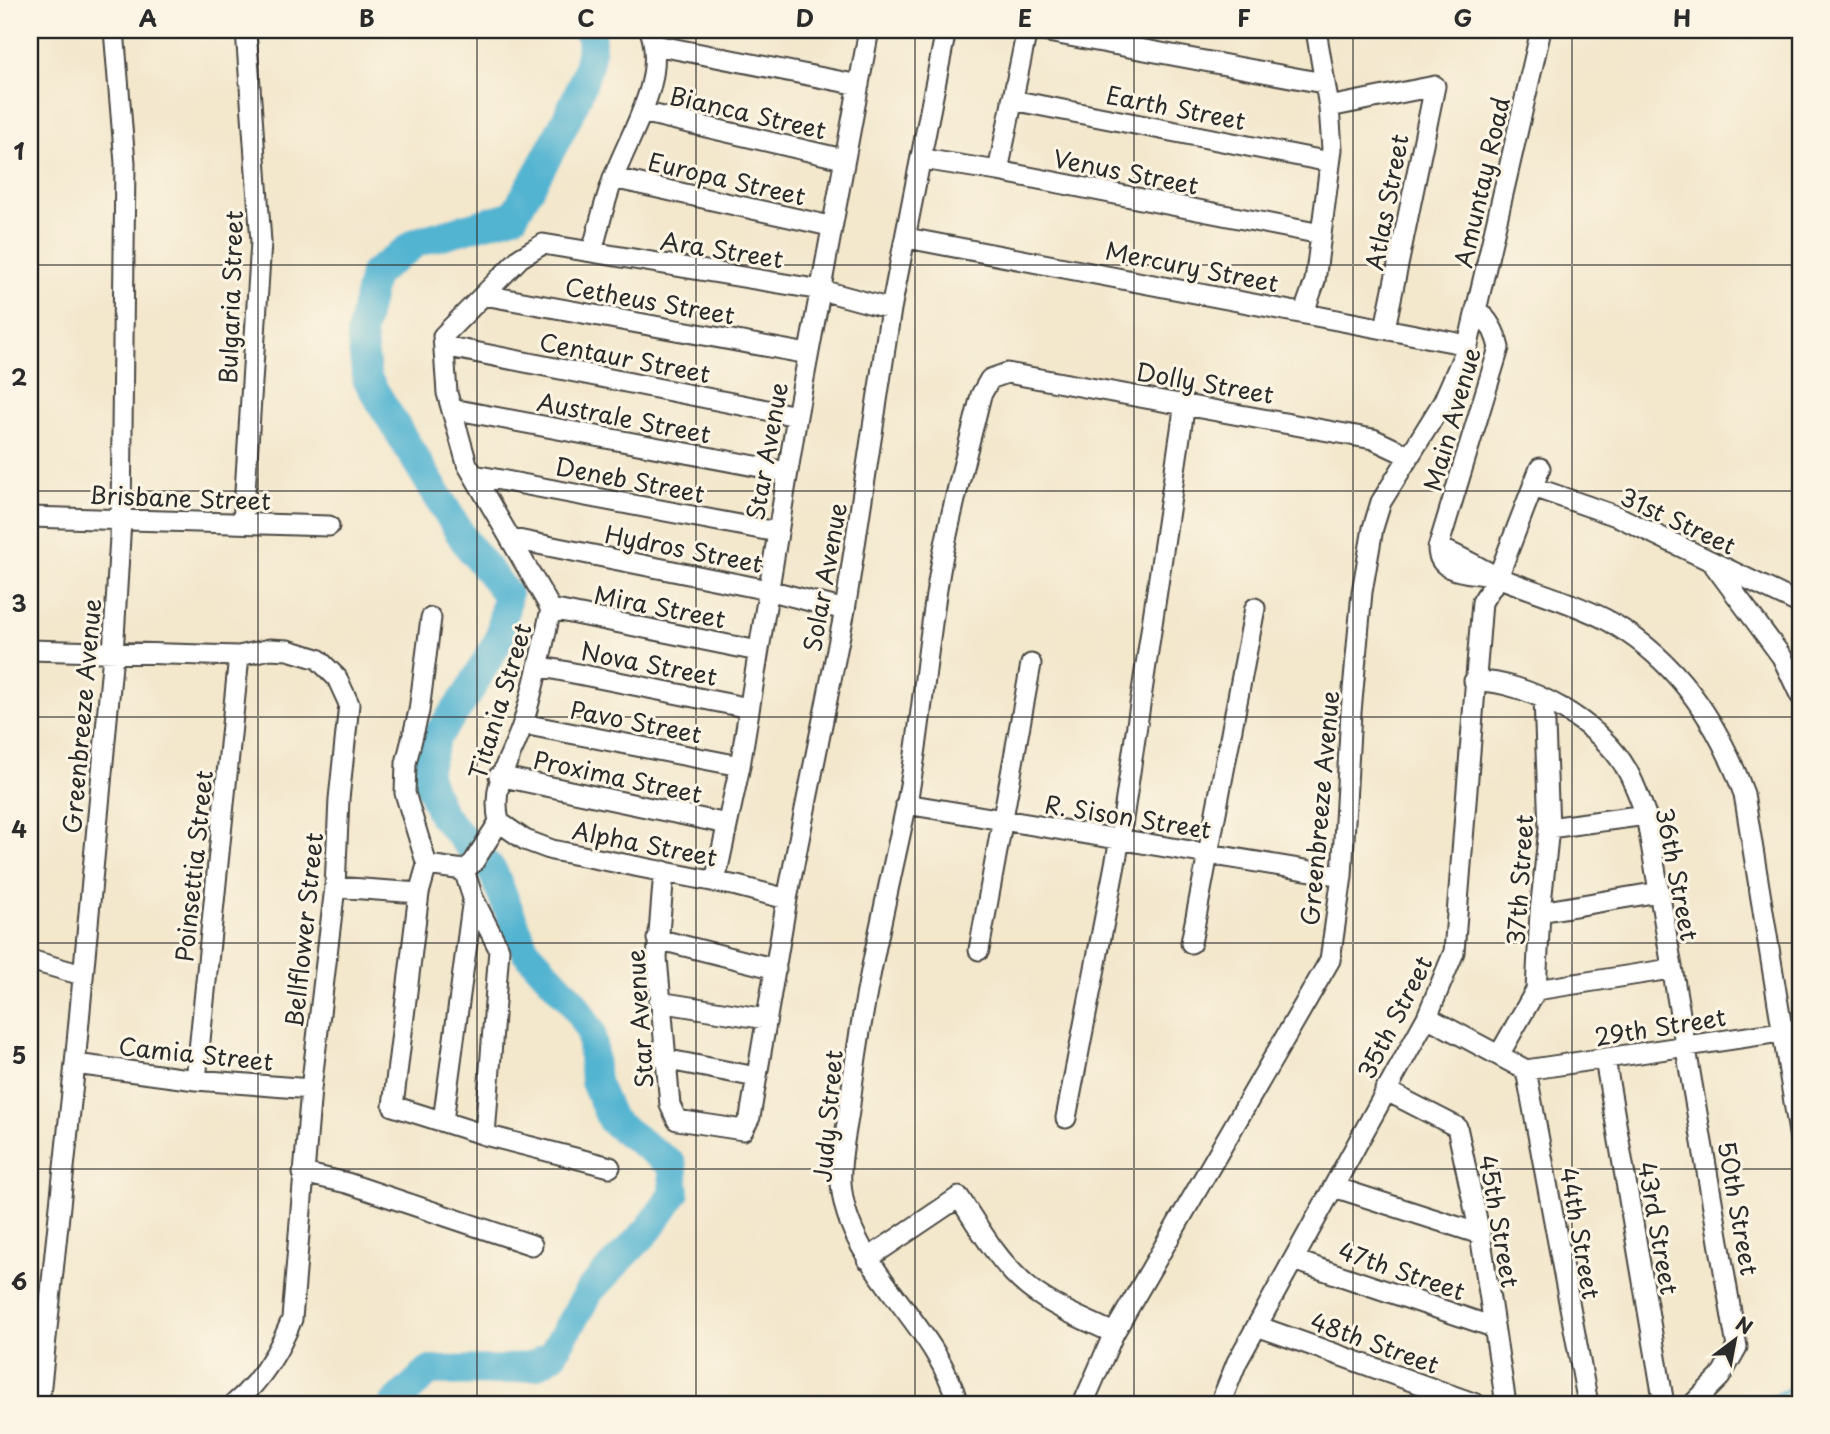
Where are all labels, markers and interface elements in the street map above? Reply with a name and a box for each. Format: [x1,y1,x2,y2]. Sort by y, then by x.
text: A [139,0,157,35]
text: B [359,0,375,35]
text: C [577,0,595,35]
text: D [796,0,814,35]
text: E [1018,0,1032,35]
text: F [1237,0,1251,35]
text: G [1454,0,1472,35]
text: H [1673,0,1691,35]
street label: Bianca Street [666,76,830,148]
street label: Earth Street [1103,76,1249,138]
street label: Amuntay Road [1444,93,1518,271]
street label: Atlas Street [1355,131,1417,273]
text: 1 [14,133,25,168]
street label: Venus Street [1050,139,1202,203]
street label: Europa Street [645,142,809,214]
street label: Bulgaria Street [209,210,251,384]
street label: Ara Street [658,222,786,276]
street label: Mercury Street [1103,232,1281,300]
street label: Cetheus Street [562,267,738,333]
street label: Centaur Street [536,323,714,391]
street label: Main Avenue [1413,343,1489,495]
street label: Dolly Street [1133,352,1277,412]
text: 2 [11,359,27,394]
street label: Star Avenue [736,379,796,523]
street label: Australe Street [534,383,714,452]
street label: Deneb Street [552,447,708,511]
street label: Brisbane Street [88,476,272,518]
street label: 31st Street [1614,477,1742,563]
street label: Solar Avenue [793,500,855,654]
street label: Hydros Street [602,515,766,581]
street label: Mira Street [591,576,729,636]
text: 3 [11,585,27,620]
street label: Greenbreeze Avenue [53,597,109,835]
street label: Titania Street [458,618,540,784]
street label: Nova Street [578,632,721,694]
street label: Greenbreeze Avenue [1291,689,1347,927]
street label: Pavo Street [567,691,705,751]
street label: Proxima Street [530,741,706,811]
street label: Poinsettia Street [165,768,221,964]
street label: R. Sison Street [1042,785,1214,847]
street label: 36th Street [1647,804,1709,944]
text: 4 [11,811,27,846]
street label: Alpha Street [570,811,721,875]
street label: 37th Street [1496,813,1542,947]
street label: Bellflower Street [275,830,331,1029]
street label: Star Avenue [616,948,662,1090]
street label: 35th Street [1348,949,1441,1085]
street label: 29th Street [1592,998,1728,1054]
street label: Camia Street [117,1027,275,1079]
text: 5 [12,1037,26,1072]
street label: Judy Street [803,1048,851,1184]
street label: 50th Street [1709,1138,1769,1278]
street label: 45th Street [1471,1152,1529,1290]
street label: 43rd Street [1630,1159,1688,1298]
street label: 44th Street [1552,1164,1610,1302]
street label: 47th Street [1334,1232,1470,1309]
text: 6 [11,1263,27,1298]
street label: 48th Street [1306,1302,1445,1382]
north arrow [1700,1304,1770,1374]
text: N [1731,1309,1758,1341]

